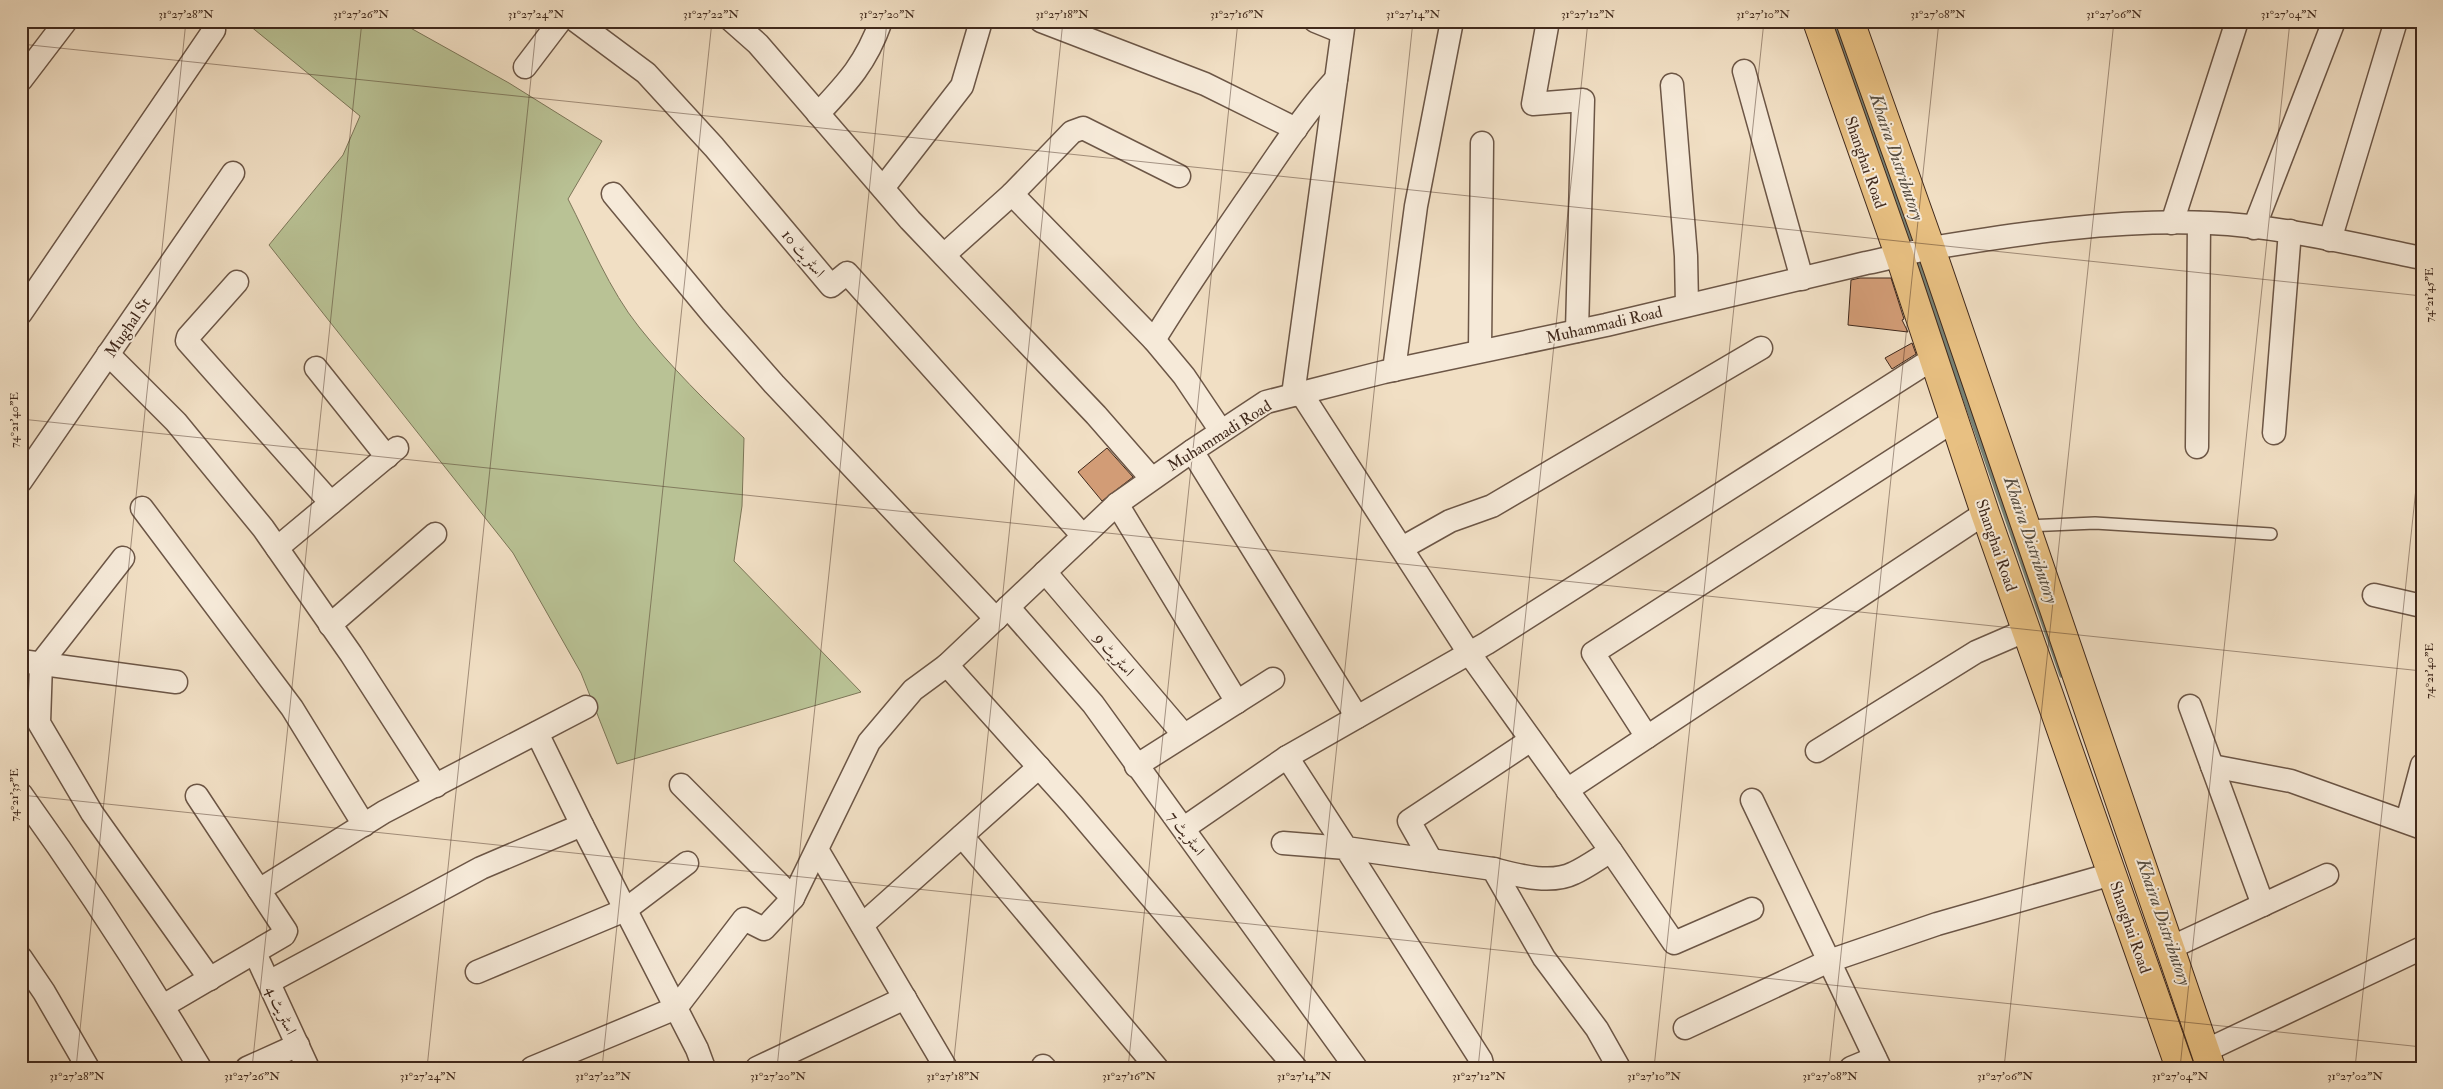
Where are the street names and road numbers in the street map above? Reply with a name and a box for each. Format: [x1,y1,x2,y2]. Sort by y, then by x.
street label: Shanghai Road [1840,114,1890,211]
street label: اسٹریٹ 10 [777,225,829,282]
street label: Mughal St [101,294,155,361]
street label: Muhammadi Road [1544,302,1664,348]
street label: Muhammadi Road [1164,396,1275,476]
street label: Shanghai Road [1971,497,2021,594]
street label: اسٹریٹ 9 [1089,628,1139,681]
street label: اسٹریٹ 7 [1163,807,1209,860]
street label: Shanghai Road [2105,879,2155,976]
street label: اسٹریٹ 4 [261,983,301,1038]

